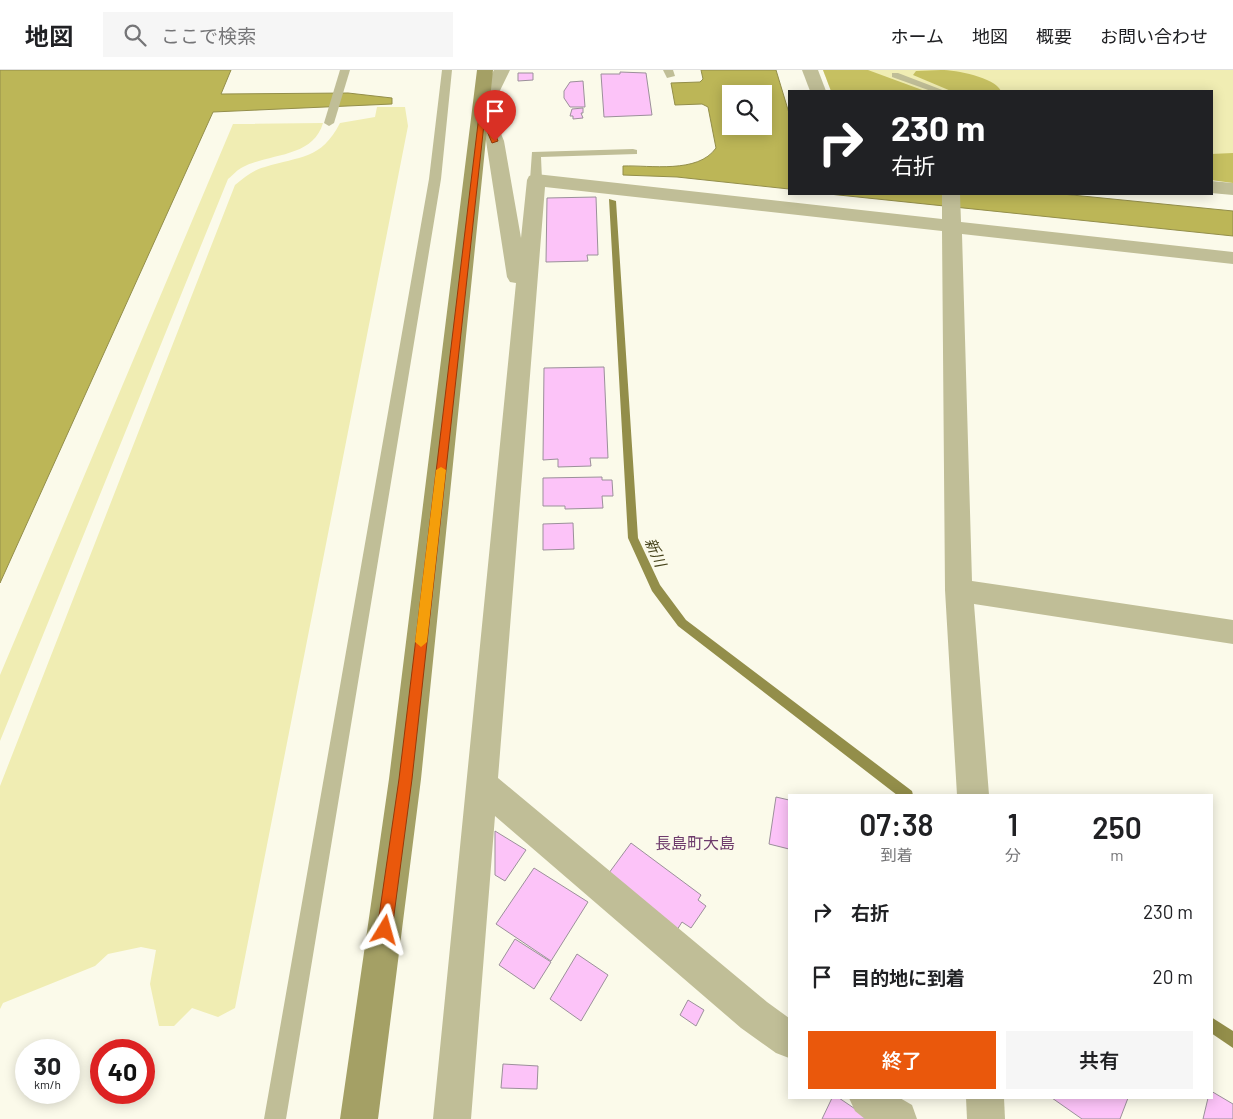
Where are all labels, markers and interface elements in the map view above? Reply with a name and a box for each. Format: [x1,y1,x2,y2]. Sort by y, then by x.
search box [103,12,453,57]
text: 地図 [25,21,73,50]
icon: search [121,21,149,49]
text: ここで検索 [161,24,256,47]
text: ホーム [891,25,944,47]
text: 地図 [972,25,1008,47]
text: 概要 [1036,25,1072,47]
text: お問い合わせ [1100,25,1208,47]
map controls [722,85,772,135]
button: search [722,85,772,135]
pin [474,90,516,141]
icon: arrive [481,97,509,125]
text: 230 m [891,106,985,148]
icon: right [808,110,873,175]
text: 右折 [891,152,935,178]
water label: 新川 [642,535,671,571]
text: 07:38 [859,806,934,842]
text: 1 [1008,806,1018,842]
text: 250 [1092,809,1142,845]
district label: 長島町大島 [655,833,735,852]
text: 到着 [880,845,912,864]
text: 分 [1005,845,1021,864]
text: m [1110,845,1124,864]
icon: right [808,898,836,926]
text: 230 m [1143,900,1193,923]
text: 右折 [851,901,889,924]
position arrow [358,903,410,955]
icon: arrive [808,963,836,991]
text: 20 m [1153,965,1193,988]
text: 目的地に到着 [851,966,965,989]
button: 終了 [808,1031,996,1089]
button: 共有 [1006,1031,1193,1089]
speed limit sign: 40 [90,1039,155,1104]
text: 30 [34,1050,61,1080]
text: km/h [34,1077,61,1091]

